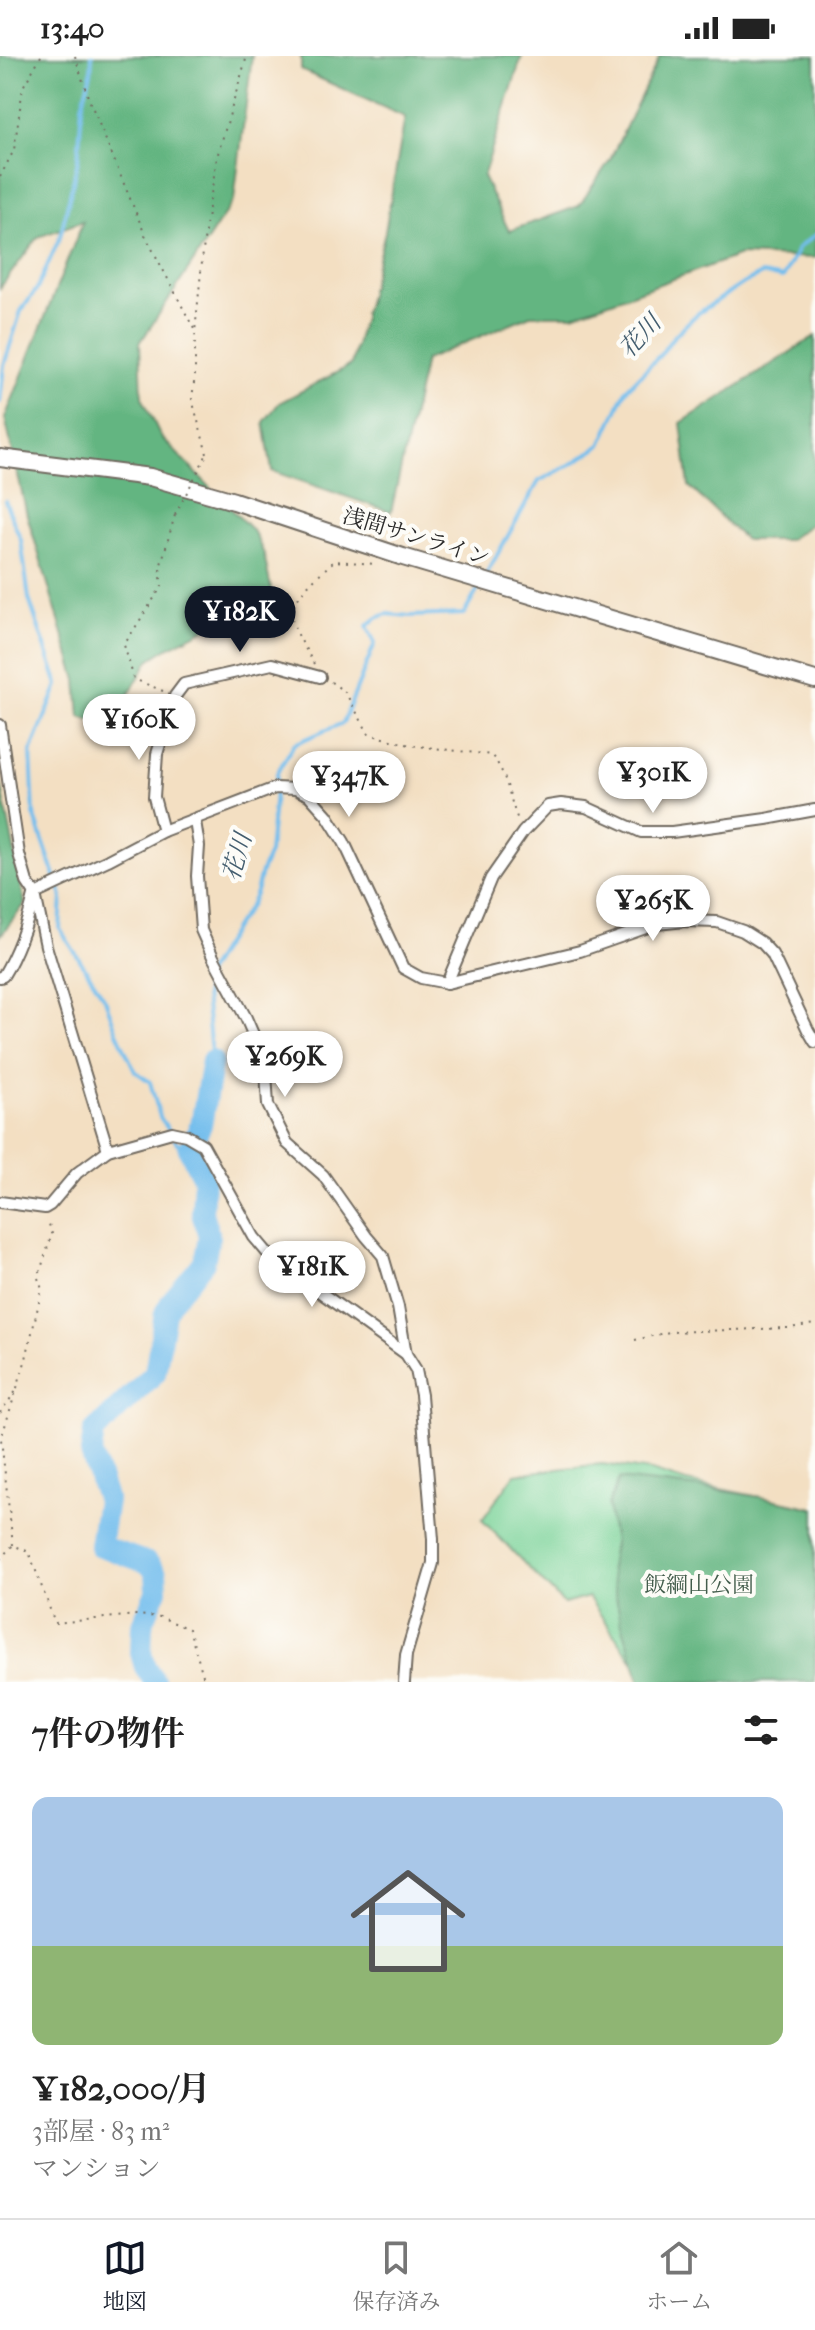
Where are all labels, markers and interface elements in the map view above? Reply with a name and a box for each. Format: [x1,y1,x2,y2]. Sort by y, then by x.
text: 13:40 [40,11,105,46]
water label: 花川 [613,307,669,363]
street label: 浅間サンライン [339,502,493,572]
pin: ¥182K [184,586,296,654]
text: ¥182K [203,596,277,627]
pin: ¥160K [83,694,195,762]
text: ¥160K [101,704,177,735]
pin: ¥301K [597,747,709,815]
pin: ¥347K [293,751,405,819]
text: ¥301K [616,757,690,788]
text: ¥347K [311,761,387,792]
water label: 花川 [217,827,258,884]
pin: ¥265K [597,875,709,943]
text: ¥265K [614,885,692,916]
pin: ¥269K [229,1031,341,1099]
text: ¥269K [245,1041,325,1072]
pin: ¥181K [256,1241,368,1309]
text: ¥181K [277,1251,347,1282]
park label: 飯綱山公園 [644,1572,754,1598]
icon: filters [739,1708,783,1752]
text: 7件の物件 [32,1714,184,1754]
icon: home [336,1849,480,1993]
text: ¥182,000/月 [32,2069,211,2109]
text: 3部屋 · 83 m² [32,2116,169,2147]
text: マンション [32,2153,161,2184]
tab: 地図 [103,2236,147,2315]
tab: 保存済み [352,2236,440,2315]
tab: ホーム [646,2236,712,2315]

